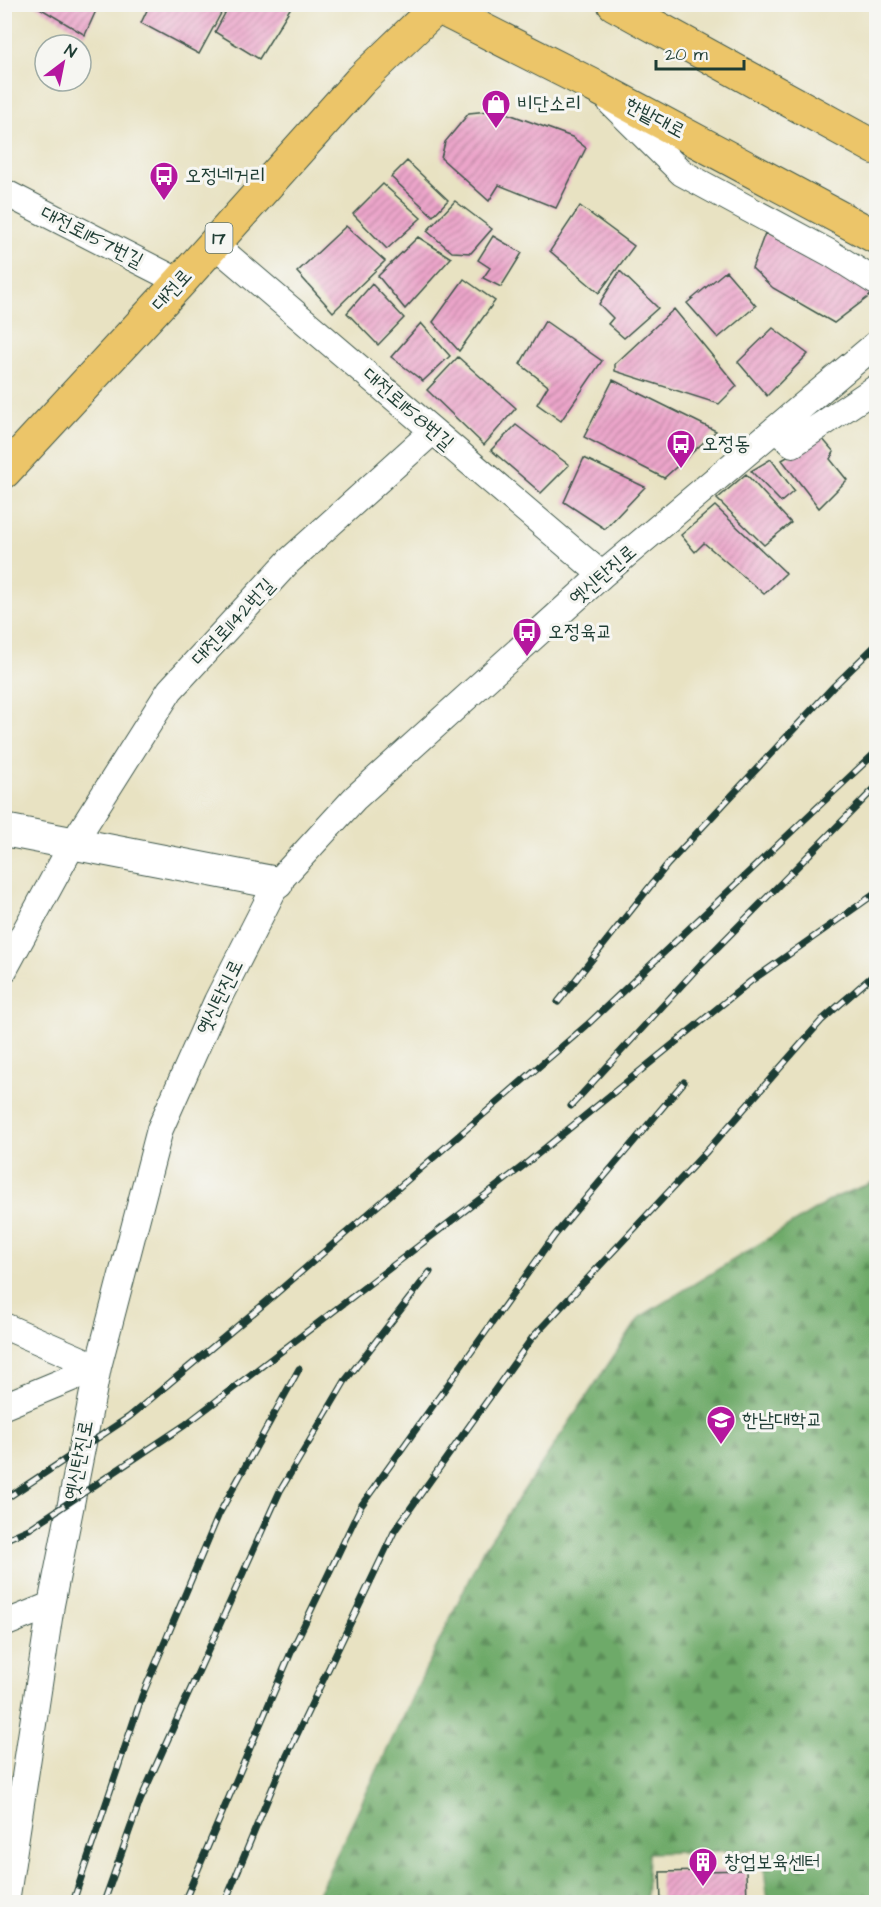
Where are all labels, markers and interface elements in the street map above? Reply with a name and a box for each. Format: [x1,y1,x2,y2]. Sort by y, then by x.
north arrow [33,33,93,93]
scale bar [656,33,744,71]
text: N [60,39,81,63]
text: 20 m [665,42,708,67]
shop icon: 비단소리 [480,88,512,130]
place label: 비단소리 [517,90,581,118]
street label: 한밭대로 [620,91,690,145]
bus stop icon: 오정네거리 [148,160,180,202]
place label: 오정네거리 [185,162,265,190]
street label: 대전로1157번길 [36,199,148,275]
road number: 17 [206,223,232,253]
street label: 대전로 [145,263,199,317]
street label: 대전로1158번길 [356,361,460,457]
bus stop icon: 오정동 [665,428,697,470]
place label: 오정동 [702,430,750,458]
street label: 옛신탄진로 [563,538,643,612]
street label: 대전로1142번길 [185,572,281,672]
bus stop icon: 오정육교 [511,616,543,658]
place label: 오정육교 [548,618,612,646]
street label: 옛신탄진로 [190,955,250,1039]
school or university icon: 한남대학교 [705,1404,737,1446]
place label: 한남대학교 [742,1406,822,1434]
street label: 옛신탄진로 [58,1418,100,1502]
building icon: 창업보육센터 [687,1846,719,1888]
place label: 창업보육센터 [724,1848,821,1876]

